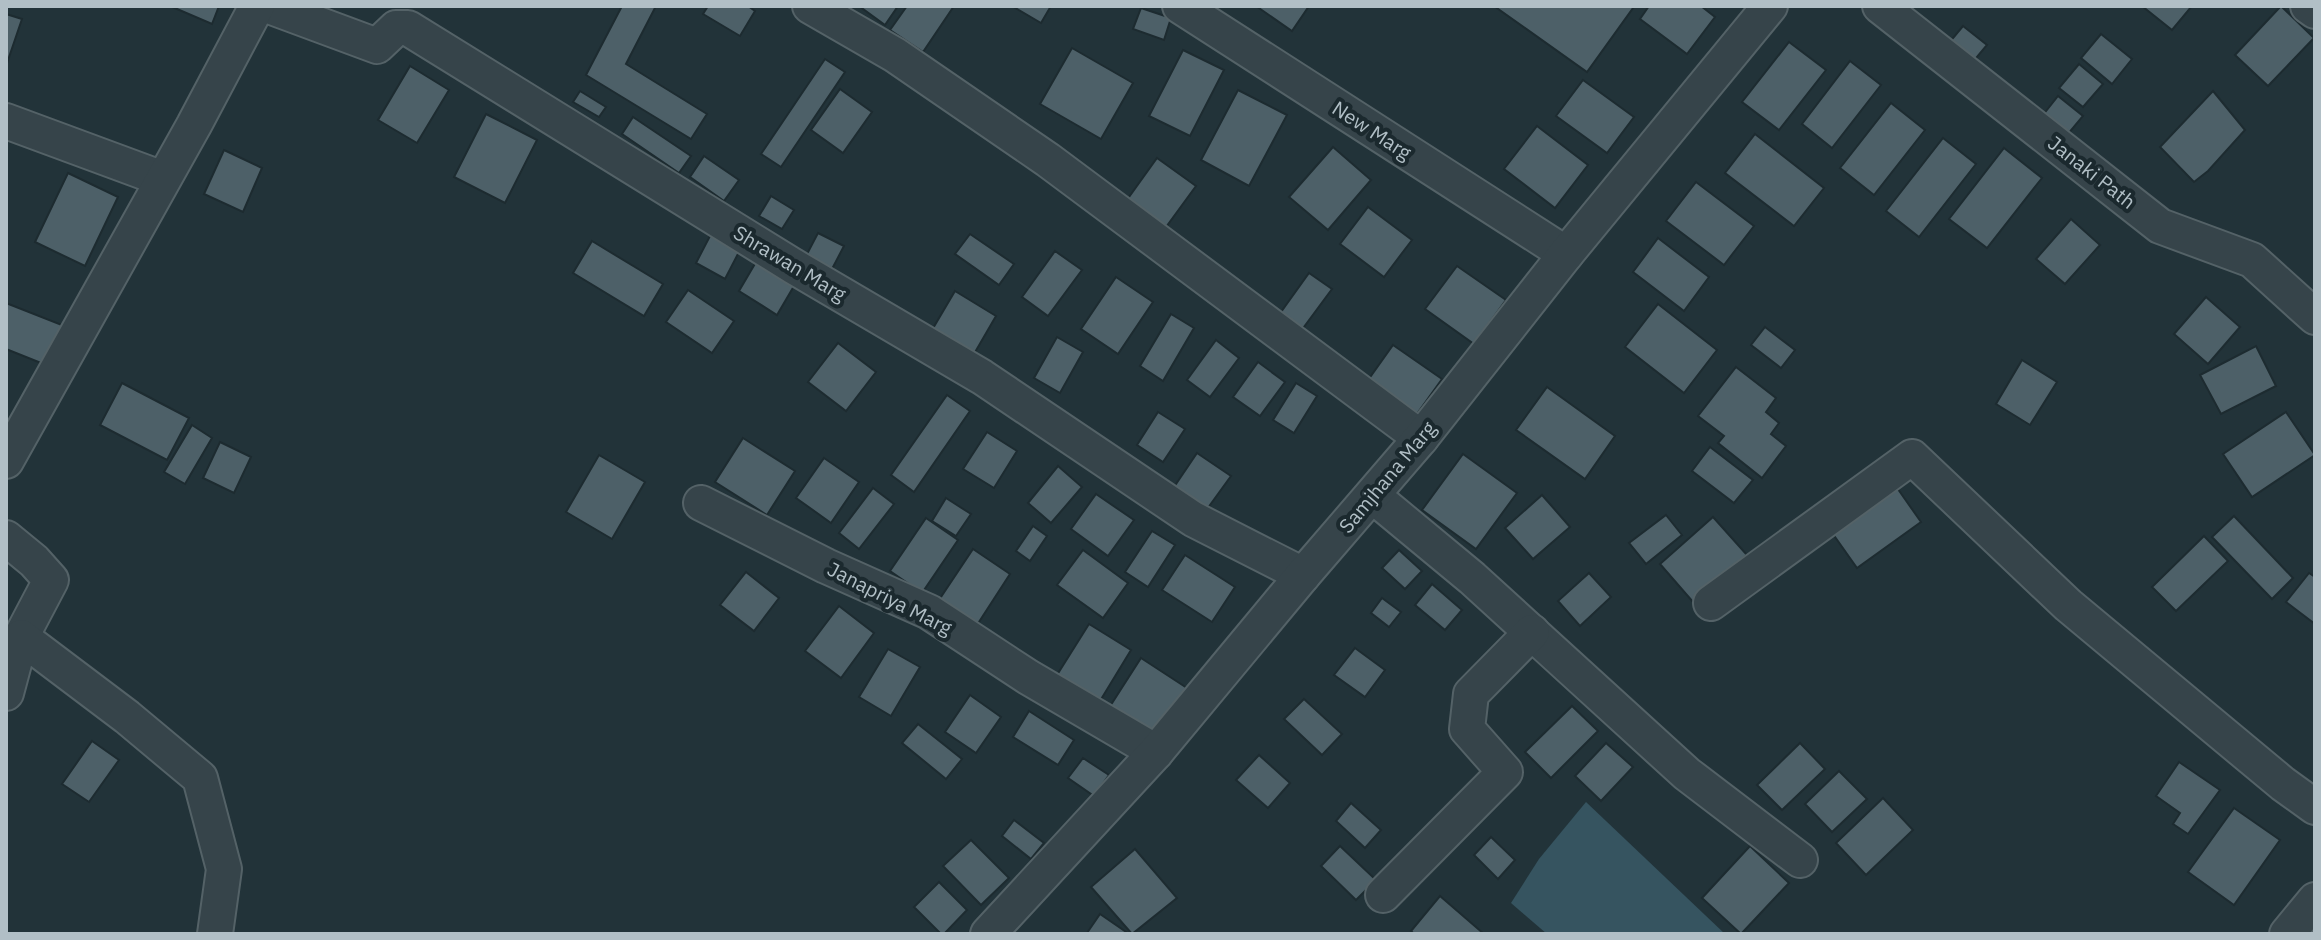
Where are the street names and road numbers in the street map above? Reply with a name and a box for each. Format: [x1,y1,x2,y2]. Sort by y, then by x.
street label: New Marg [1327,94,1417,166]
street label: Janaki Path [2043,129,2141,215]
street label: Shrawan Marg [729,219,852,308]
street label: Samjhana Marg [1332,415,1442,539]
street label: Janapriya Marg [823,555,957,641]

